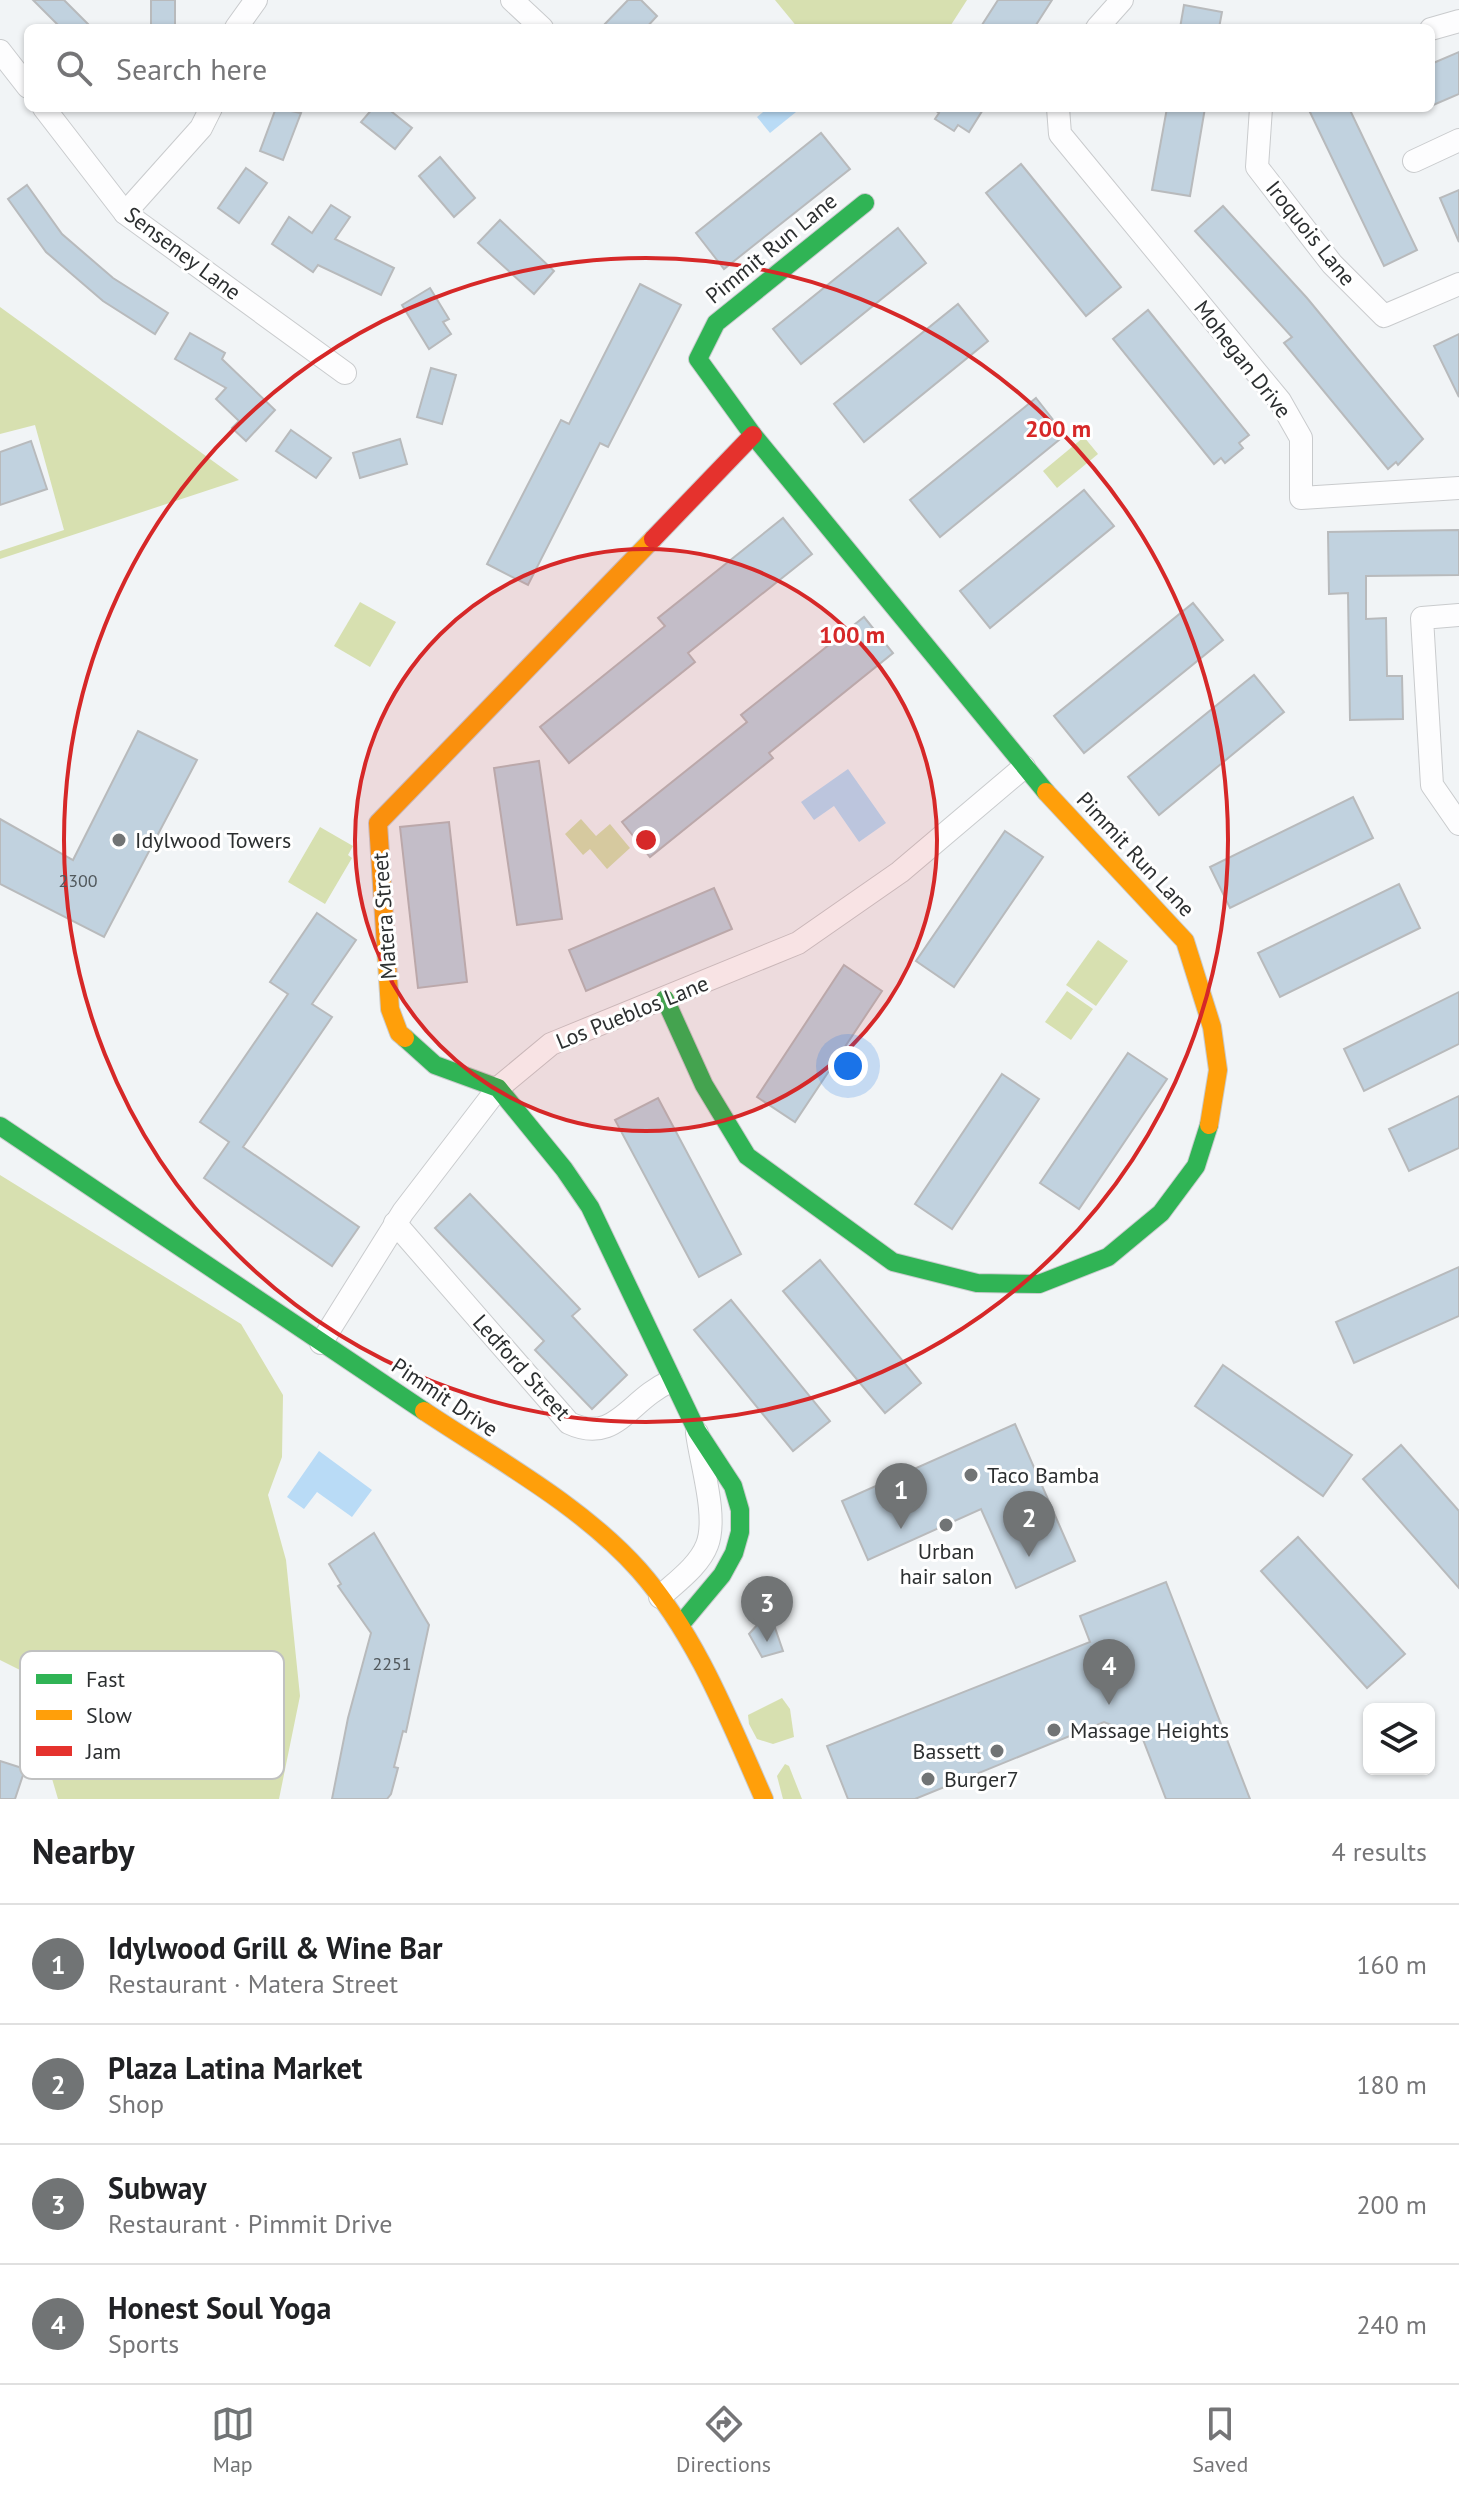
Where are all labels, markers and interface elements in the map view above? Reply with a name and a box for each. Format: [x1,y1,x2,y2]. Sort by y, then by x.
search box [24,24,1435,112]
icon: search [52,46,96,90]
text: Search here [116,49,267,88]
street label: Iroquois Lane [1260,175,1362,291]
street label: Pimmit Run Lane [700,187,842,309]
street label: Senseney Lane [119,200,247,306]
street label: Mohegan Drive [1188,294,1298,424]
text: 200 m [1025,413,1091,444]
text: 100 m [819,619,885,650]
street label: Pimmit Run Lane [1071,786,1201,922]
place label: Idylwood Towers [135,826,291,854]
centre of rings [632,826,660,854]
marker: Idylwood Towers [110,831,128,849]
street label: Matera Street [366,851,402,980]
house number: 2300 [58,869,98,892]
street label: Los Pueblos Lane [552,969,712,1055]
your location [828,1046,868,1086]
street label: Ledford Street [467,1308,577,1426]
street label: Pimmit Drive [386,1351,504,1443]
place label: Taco Bamba [987,1461,1099,1489]
pin: 1 [875,1463,927,1529]
marker: Taco Bamba [962,1466,980,1484]
pin: 2 [1003,1491,1055,1557]
marker: Urban hair salon [937,1516,955,1534]
place label: Urban hair salon [900,1537,992,1590]
pin: 3 [741,1576,793,1642]
pin: 4 [1083,1639,1135,1705]
legend [20,1651,284,1779]
house number: 2251 [372,1652,412,1675]
text: Fast [86,1665,126,1693]
text: Slow [86,1701,132,1729]
map controls [1363,1703,1435,1775]
button: layers [1363,1703,1435,1775]
place label: Massage Heights [1070,1716,1229,1744]
marker: Massage Heights [1045,1721,1063,1739]
text: Jam [85,1737,121,1765]
place label: Bassett [913,1737,982,1765]
marker: Bassett [988,1742,1006,1760]
place label: Burger7 [944,1765,1019,1793]
marker: Burger7 [919,1770,937,1788]
text: Nearby [32,1829,134,1873]
text: 4 results [1332,1835,1427,1868]
text: Idylwood Grill & Wine Bar [108,1928,442,1967]
text: 1 [51,1948,65,1981]
text: 160 m [1356,1948,1427,1981]
text: Restaurant · Matera Street [108,1967,398,2000]
text: Plaza Latina Market [108,2048,362,2087]
text: 2 [51,2068,65,2101]
text: 180 m [1356,2068,1427,2101]
text: Shop [108,2087,164,2120]
text: Subway [108,2168,207,2207]
text: 3 [51,2188,65,2221]
text: 200 m [1356,2188,1427,2221]
text: Restaurant · Pimmit Drive [108,2207,392,2240]
text: Honest Soul Yoga [108,2288,331,2327]
text: 4 [51,2308,65,2341]
text: 240 m [1356,2308,1427,2341]
text: Sports [108,2327,179,2360]
tab: Map [211,2402,255,2478]
tab: Directions [676,2402,771,2478]
tab: Saved [1192,2402,1248,2478]

